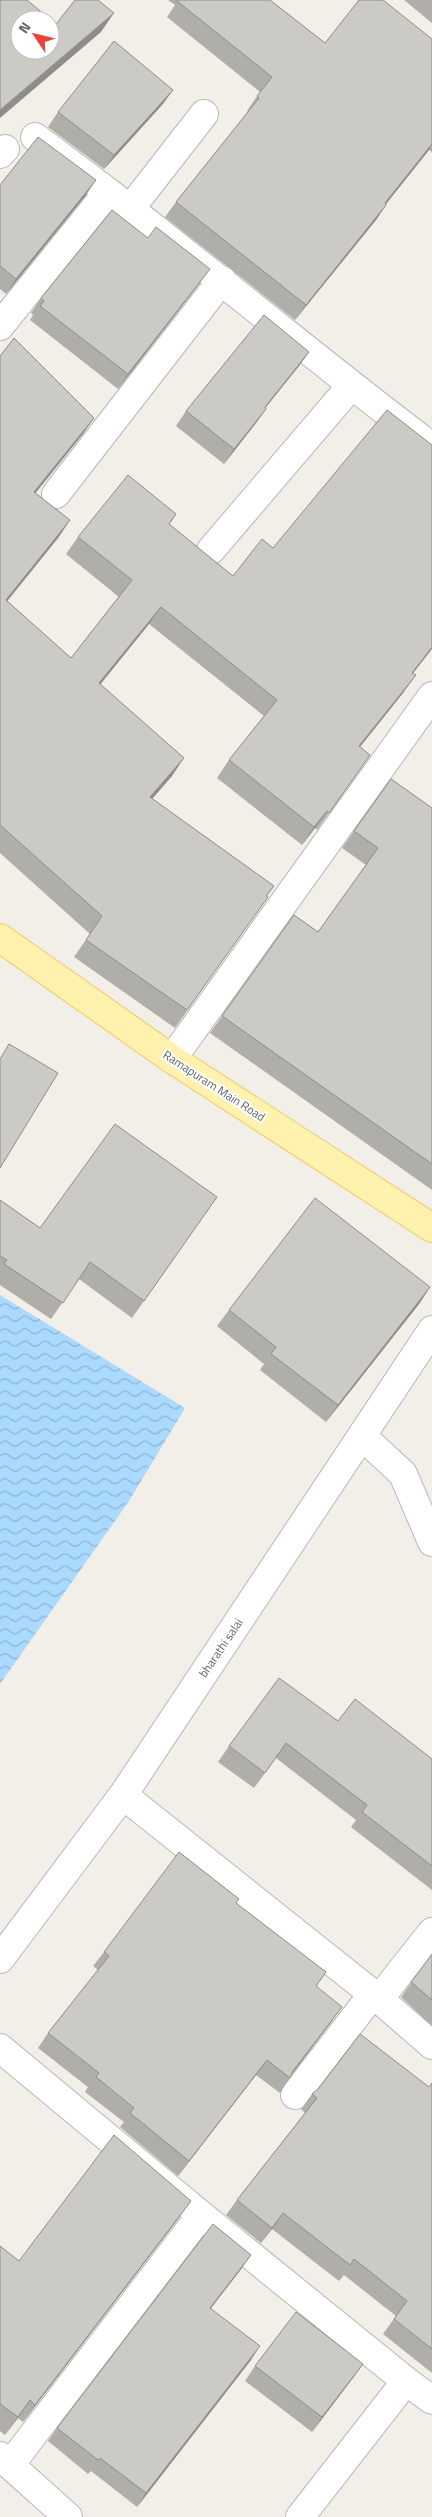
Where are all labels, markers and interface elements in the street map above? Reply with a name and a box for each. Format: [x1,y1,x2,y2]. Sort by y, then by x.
north arrow [10,10,60,60]
text: N [13,17,35,37]
street label: Ramapuram Main Road [159,1045,269,1126]
street label: bharathi salai [194,1614,247,1681]

